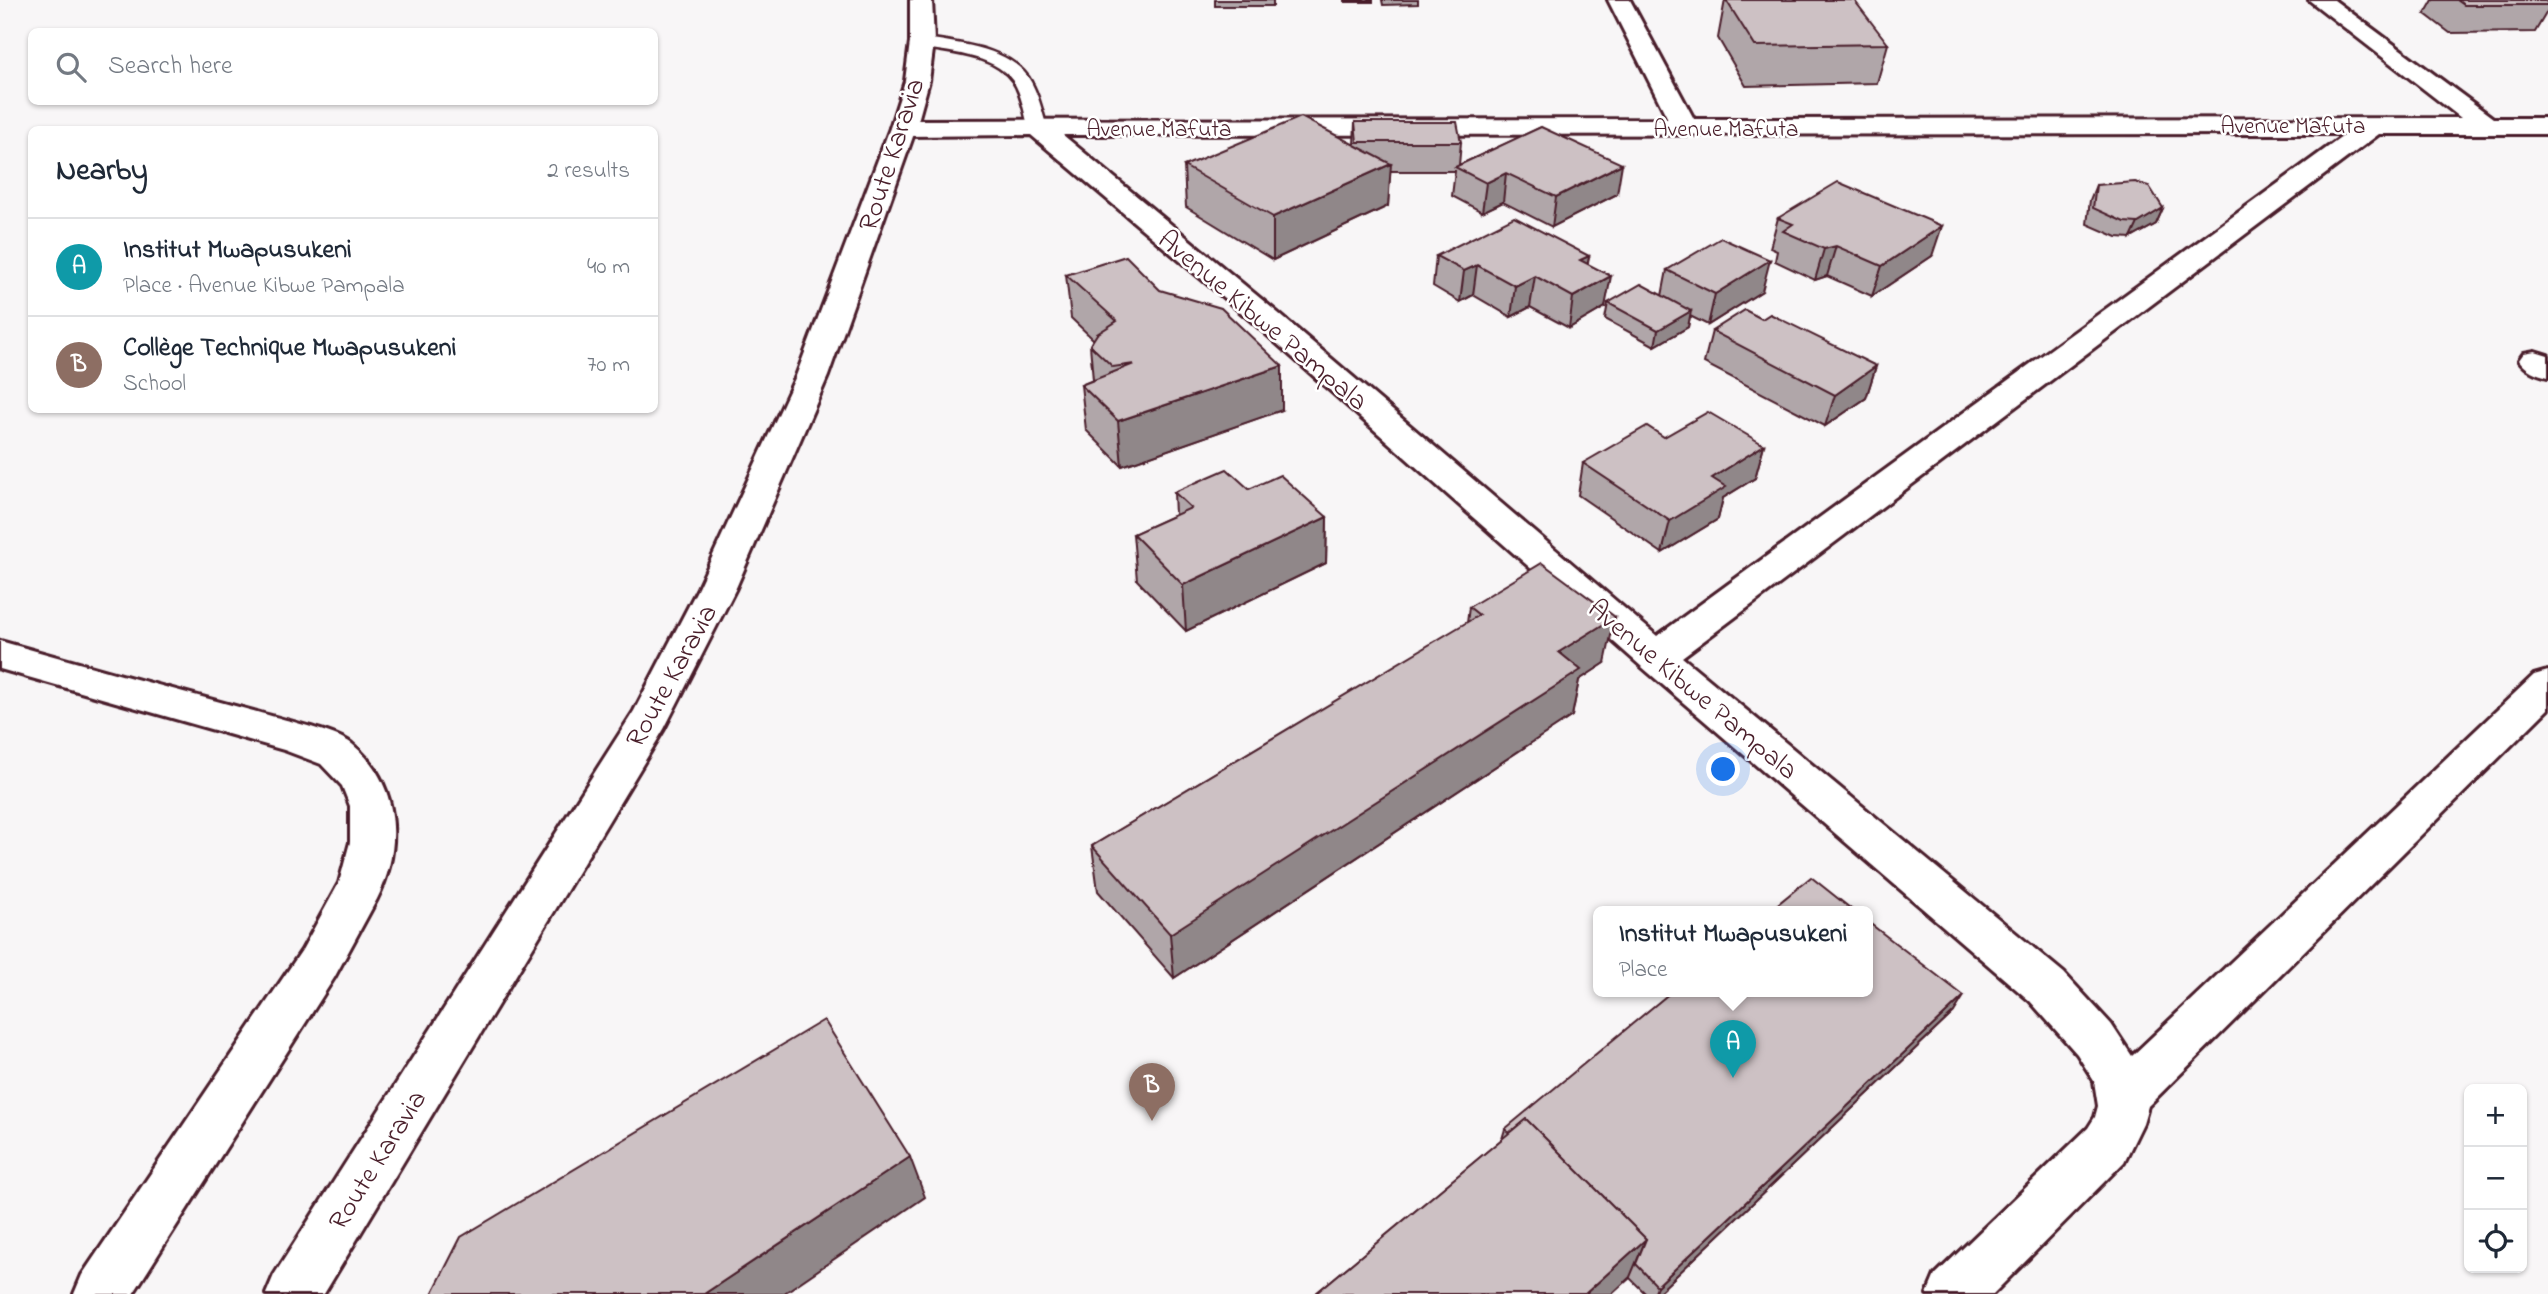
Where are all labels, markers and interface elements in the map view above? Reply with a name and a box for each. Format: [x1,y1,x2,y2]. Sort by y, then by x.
search box [28,28,658,105]
icon: search [52,48,90,86]
text: Search here [108,48,233,86]
street label: Route Karavia [849,73,937,237]
street label: Avenue Mafuta [2221,111,2365,144]
street label: Avenue Mafuta [1087,114,1231,147]
street label: Avenue Mafuta [1654,114,1798,147]
text: Nearby [56,150,148,194]
text: 2 results [547,155,630,188]
street label: Avenue Kibwe Pampala [1148,221,1376,422]
text: Institut Mwapusukeni [123,232,352,270]
text: A [72,251,86,284]
text: 40 m [587,251,630,284]
text: Place · Avenue Kibwe Pampala [123,270,405,303]
text: Collège Technique Mwapusukeni [123,330,456,368]
text: B [71,349,87,382]
text: 70 m [587,349,630,382]
text: School [123,368,186,401]
street label: Avenue Kibwe Pampala [1578,590,1806,791]
street label: Route Karavia [617,597,729,756]
your location [1706,752,1740,786]
popup [1593,906,1873,997]
text: Institut Mwapusukeni [1619,916,1847,954]
text: Place [1619,954,1667,987]
pin: A [1710,1020,1756,1078]
pin: B [1129,1063,1175,1121]
street label: Route Karavia [320,1083,438,1239]
map controls [2464,1084,2527,1273]
button: + [2464,1084,2527,1147]
button: − [2464,1147,2527,1210]
button: locate [2464,1210,2527,1273]

